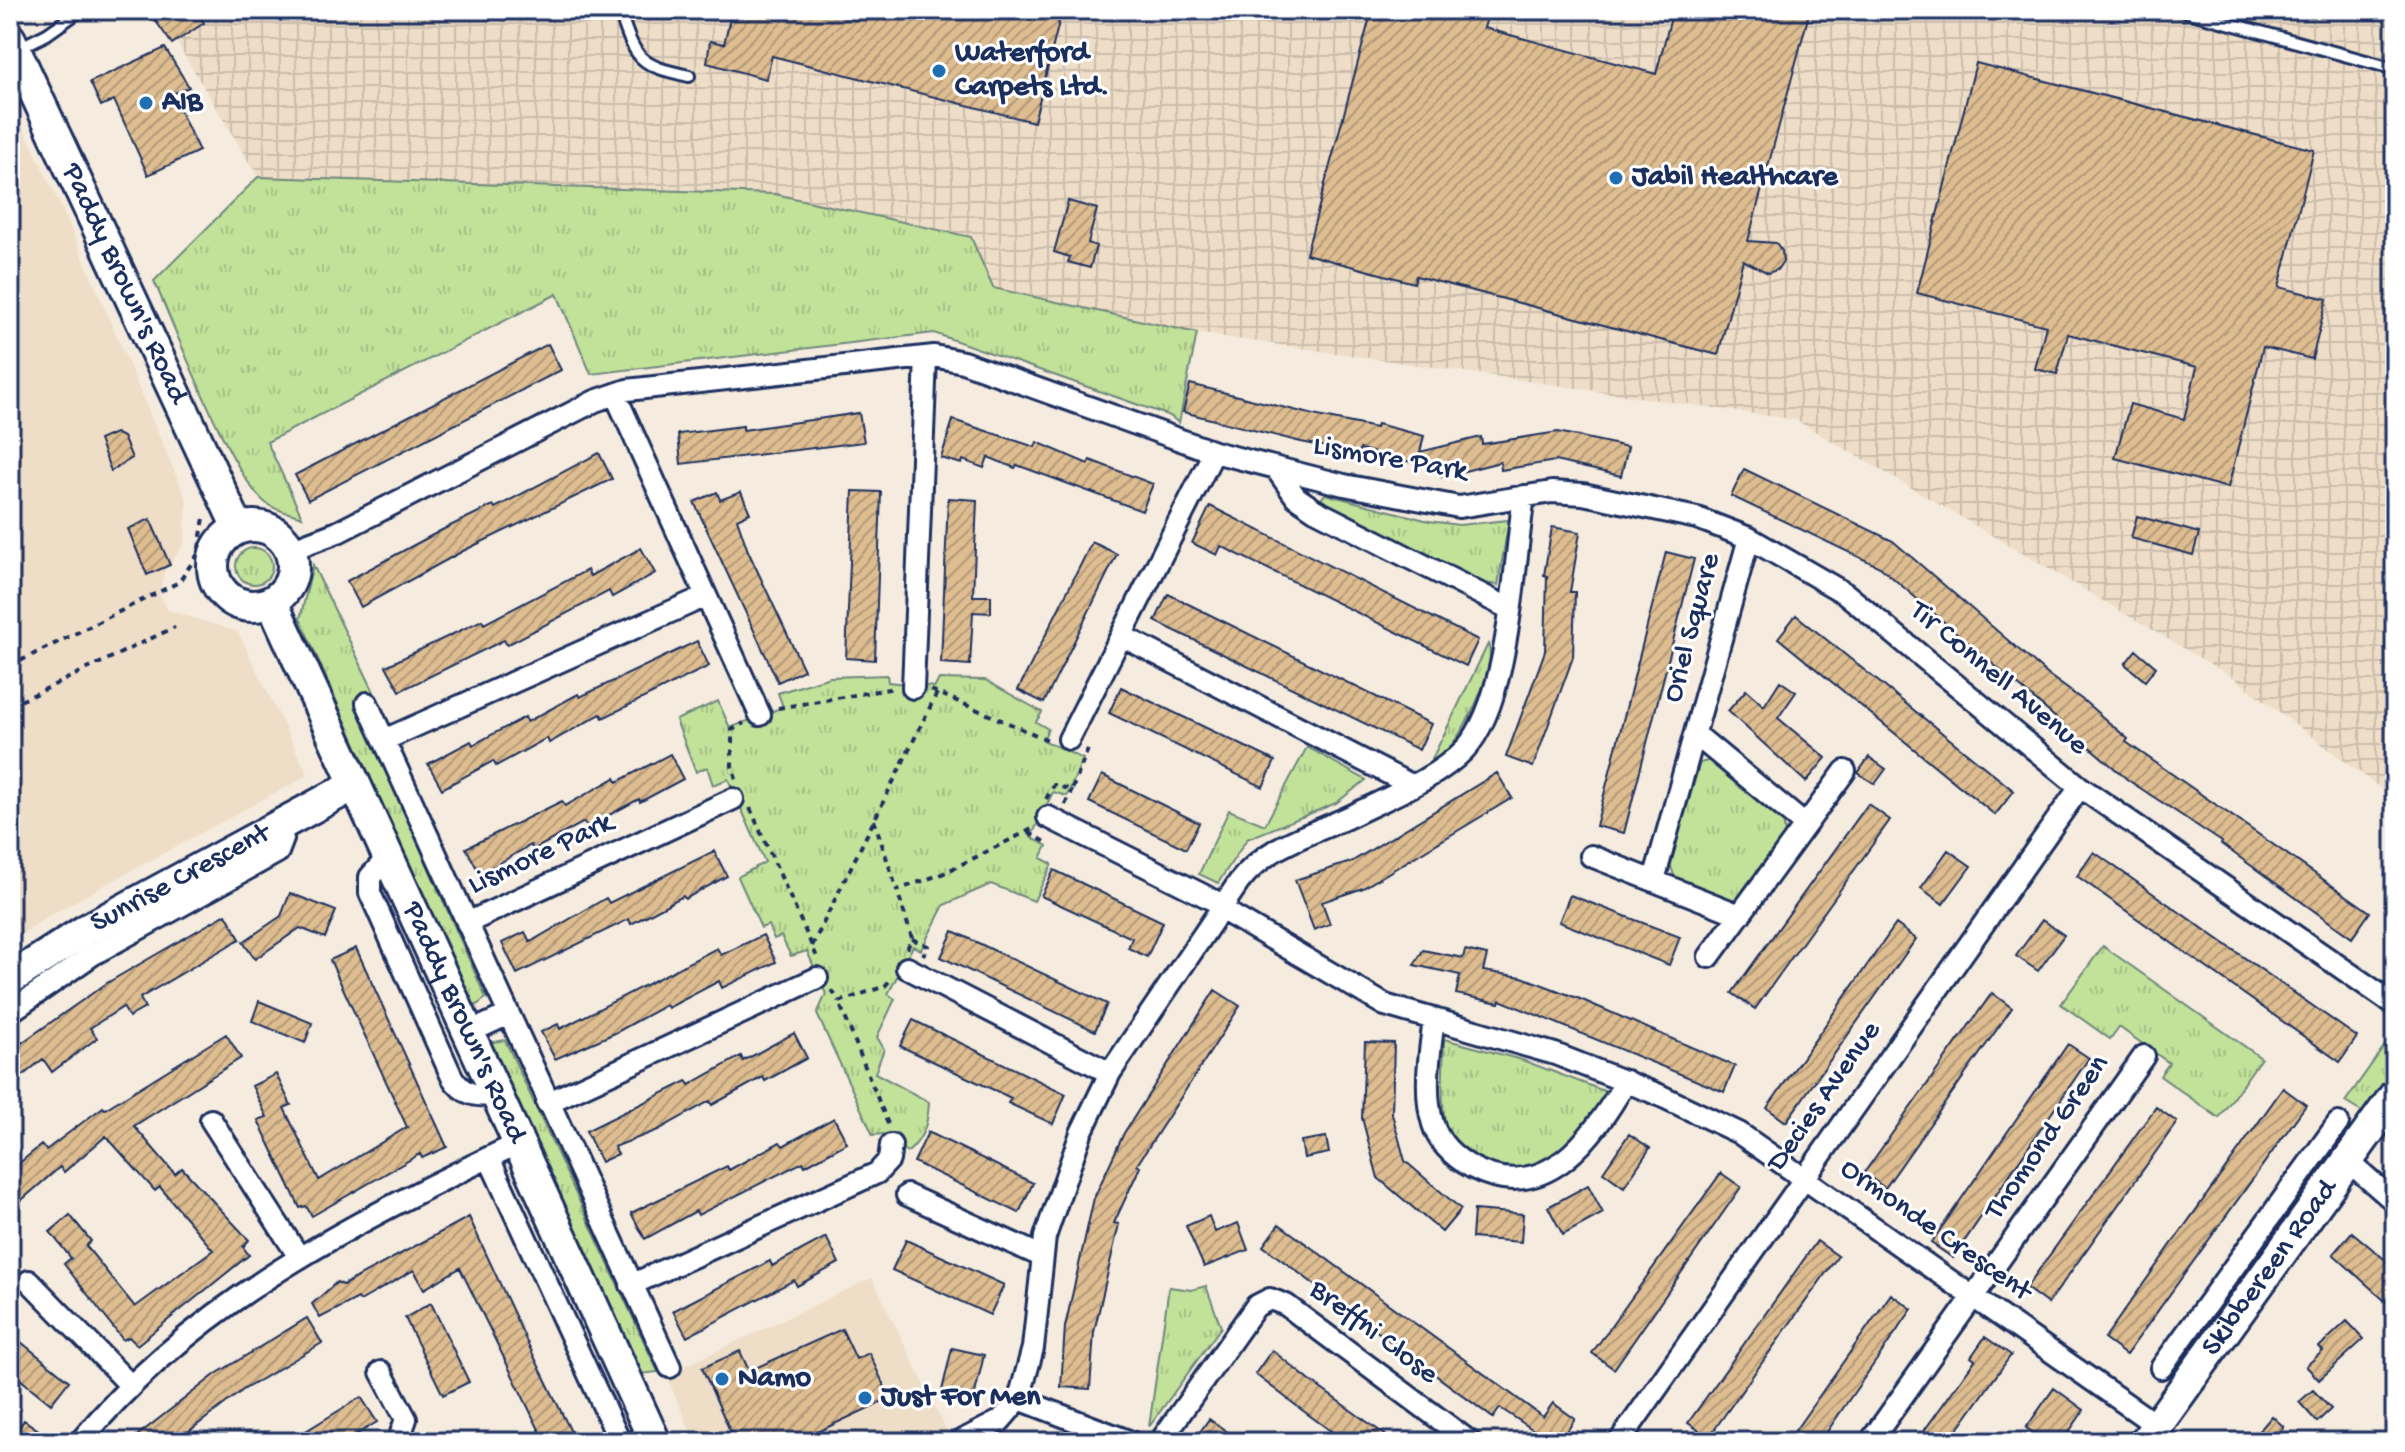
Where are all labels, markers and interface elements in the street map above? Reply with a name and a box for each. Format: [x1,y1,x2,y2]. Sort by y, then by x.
place label: Waterford Carpets Ltd. [954,37,1109,106]
marker: Waterford Carpets Ltd. [930,62,948,80]
place label: AIB [161,86,204,121]
marker: AIB [137,94,155,112]
street label: Paddy Brown's Road [53,157,196,411]
place label: Jabil Healthcare [1631,161,1839,196]
marker: Jabil Healthcare [1607,169,1625,187]
street label: Lismore Park [1310,429,1472,491]
street label: Oriel Square [1656,549,1730,706]
street label: Tir Connell Avenue [1900,593,2095,764]
street label: Lismore Park [463,805,621,904]
street label: Sunrise Crescent [85,815,279,941]
street label: Paddy Brown's Road [393,896,535,1150]
street label: Decies Avenue [1759,1015,1890,1181]
street label: Thomond Green [1977,1049,2118,1229]
street label: Ormonde Crescent [1833,1152,2040,1312]
street label: Skibbereen Road [2195,1171,2347,1364]
street label: Breffni Close [1301,1272,1445,1393]
place label: Namo [738,1362,812,1397]
marker: Namo [713,1370,731,1388]
place label: Just For Men [880,1381,1041,1416]
marker: Just For Men [856,1389,874,1407]

